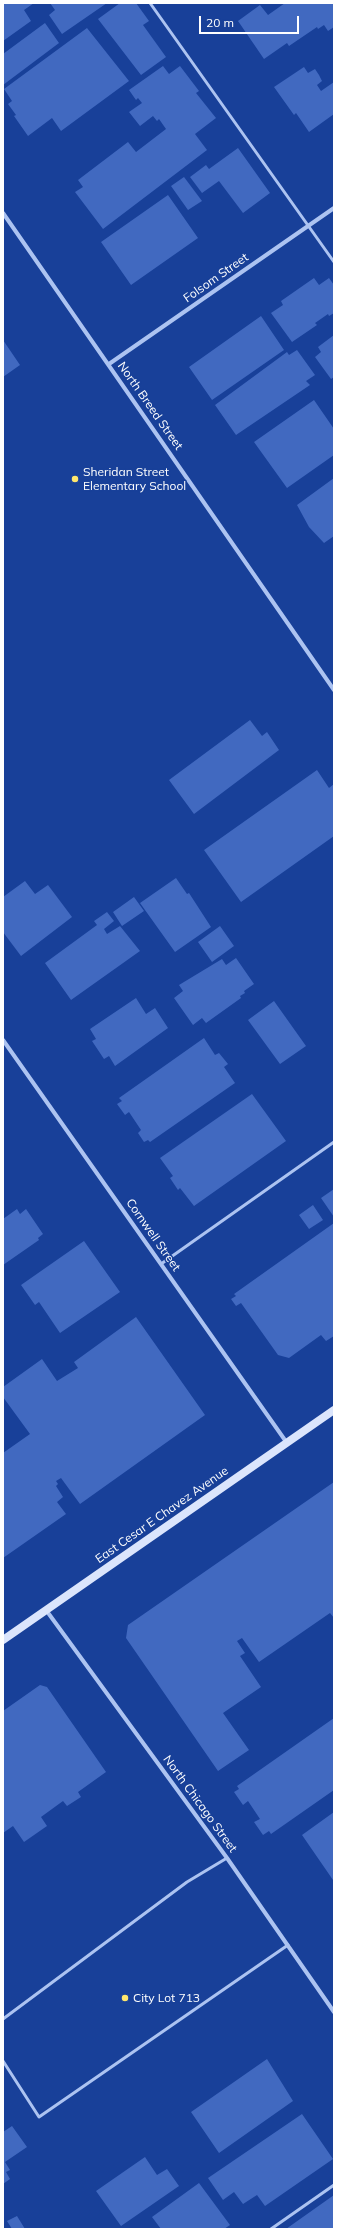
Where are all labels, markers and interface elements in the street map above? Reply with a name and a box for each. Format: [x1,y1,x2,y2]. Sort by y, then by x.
scale bar [201,8,301,34]
text: 20 m [206,15,234,30]
street label: Folsom Street [181,250,251,306]
street label: North Breed Street [114,359,186,453]
place label: Sheridan Street Elementary School [83,465,186,493]
marker: Sheridan Street Elementary School [70,474,80,484]
street label: Cornwell Street [123,1196,183,1274]
street label: East Cesar E Chavez Avenue [93,1464,231,1566]
street label: North Chicago Street [160,1753,240,1855]
place label: City Lot 713 [133,1991,200,2005]
marker: City Lot 713 [120,1993,130,2003]

